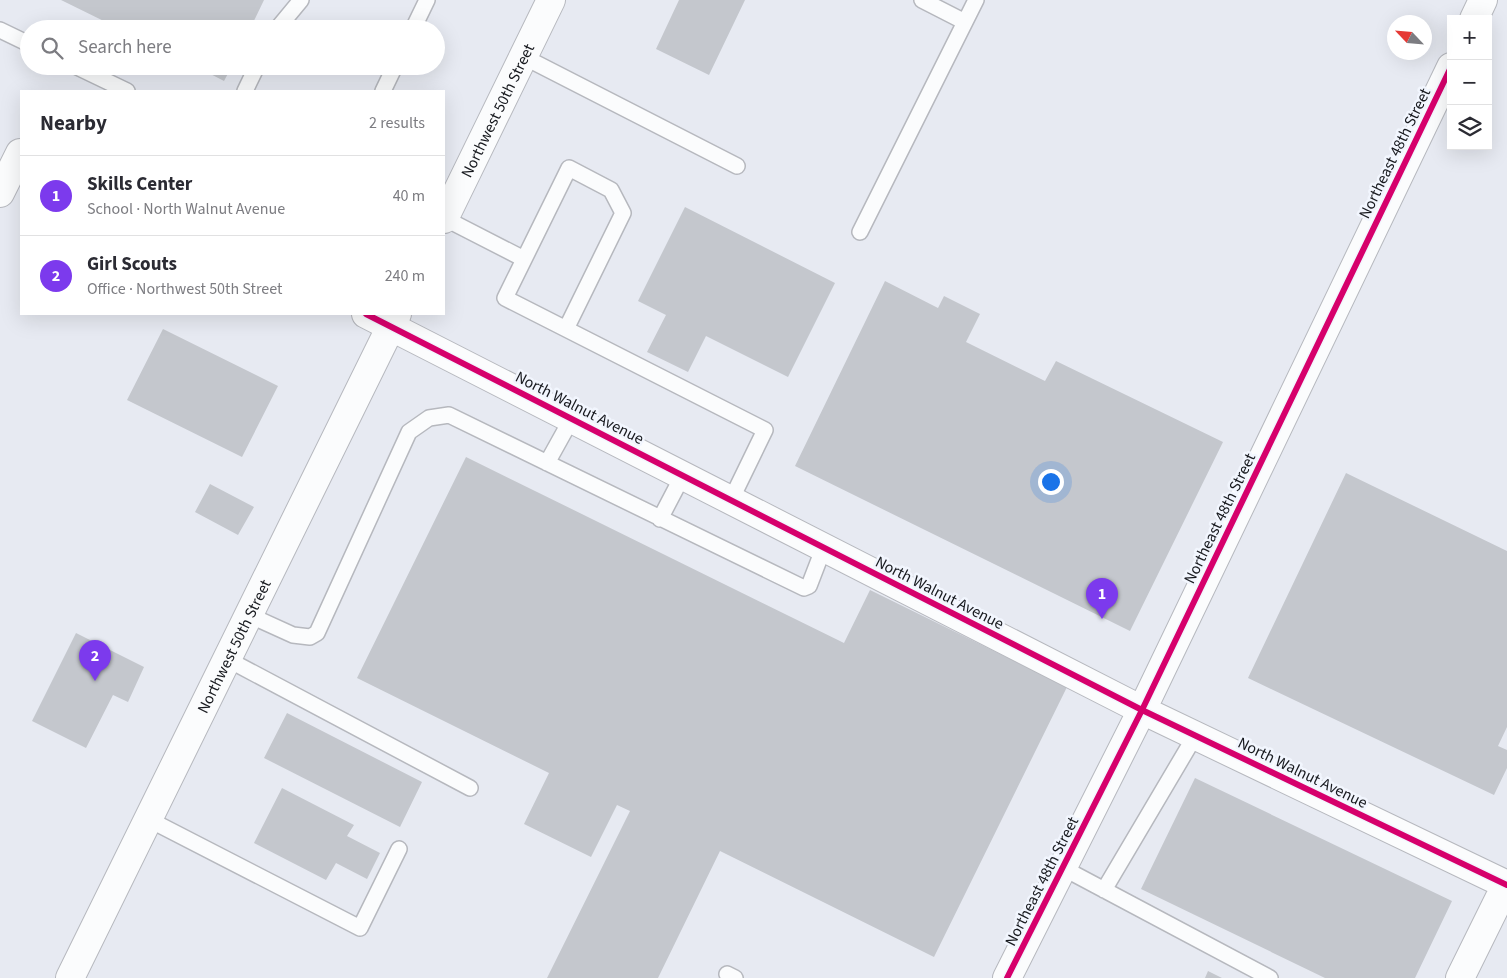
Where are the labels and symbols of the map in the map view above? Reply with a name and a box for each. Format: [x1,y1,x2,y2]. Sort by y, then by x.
north arrow [1387,15,1432,60]
street label: Northwest 50th Street [456,40,540,181]
street label: Northeast 48th Street [1354,84,1436,222]
street label: North Walnut Avenue [511,366,648,450]
street label: Northeast 48th Street [1179,449,1261,587]
your location [1038,469,1064,495]
street label: North Walnut Avenue [871,551,1008,635]
street label: Northwest 50th Street [192,575,277,717]
pin: 1 [1086,578,1118,619]
pin: 2 [79,640,111,681]
street label: North Walnut Avenue [1234,732,1371,814]
street label: Northeast 48th Street [1000,812,1084,950]

